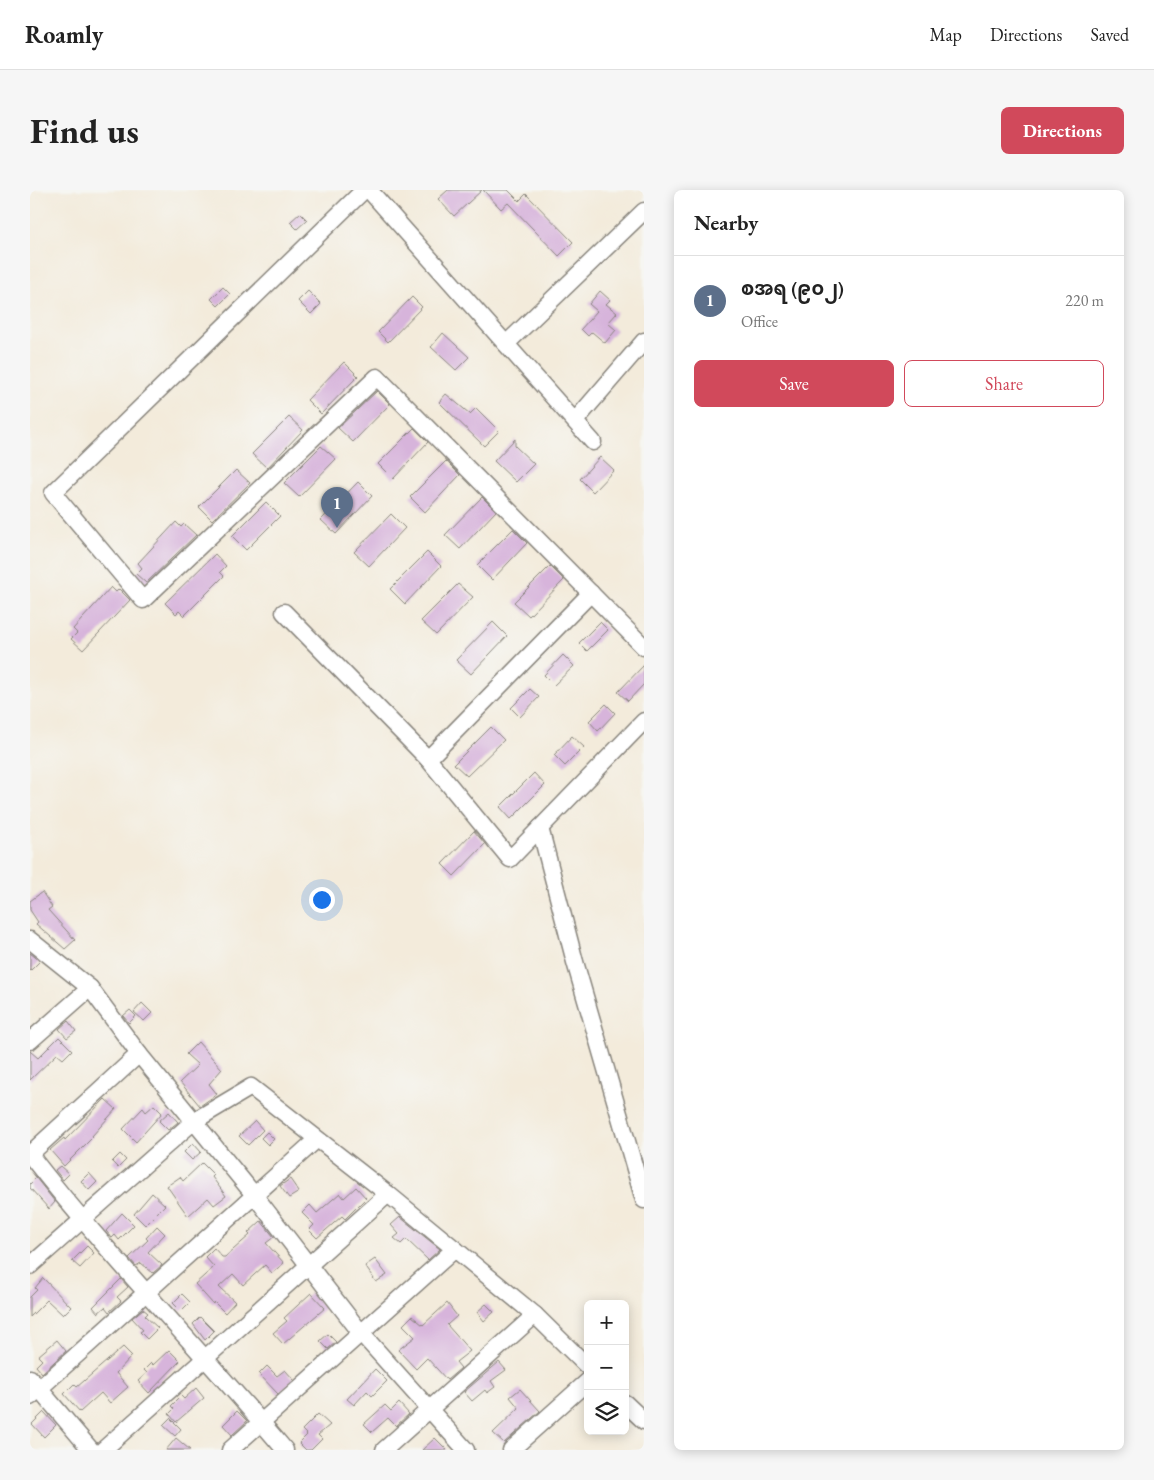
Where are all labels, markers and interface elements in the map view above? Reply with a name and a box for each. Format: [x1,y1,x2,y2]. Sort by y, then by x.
text: Roamly [25,19,103,50]
text: Map [930,23,962,46]
text: Directions [990,23,1062,46]
text: Saved [1090,23,1129,46]
button: Directions [1001,107,1124,154]
text: Find us [30,108,139,153]
text: Nearby [694,209,758,236]
text: စအရ (၉၀၂) [741,276,844,301]
text: 1 [706,290,714,311]
text: 220 m [1065,290,1104,311]
text: Office [741,311,778,332]
button: Save [694,360,894,407]
button: Share [904,360,1104,407]
pin: 1 [321,487,353,528]
your location [309,887,335,913]
map controls [584,1300,629,1435]
button: + [584,1300,629,1345]
button: − [584,1345,629,1390]
button: layers [584,1390,629,1435]

